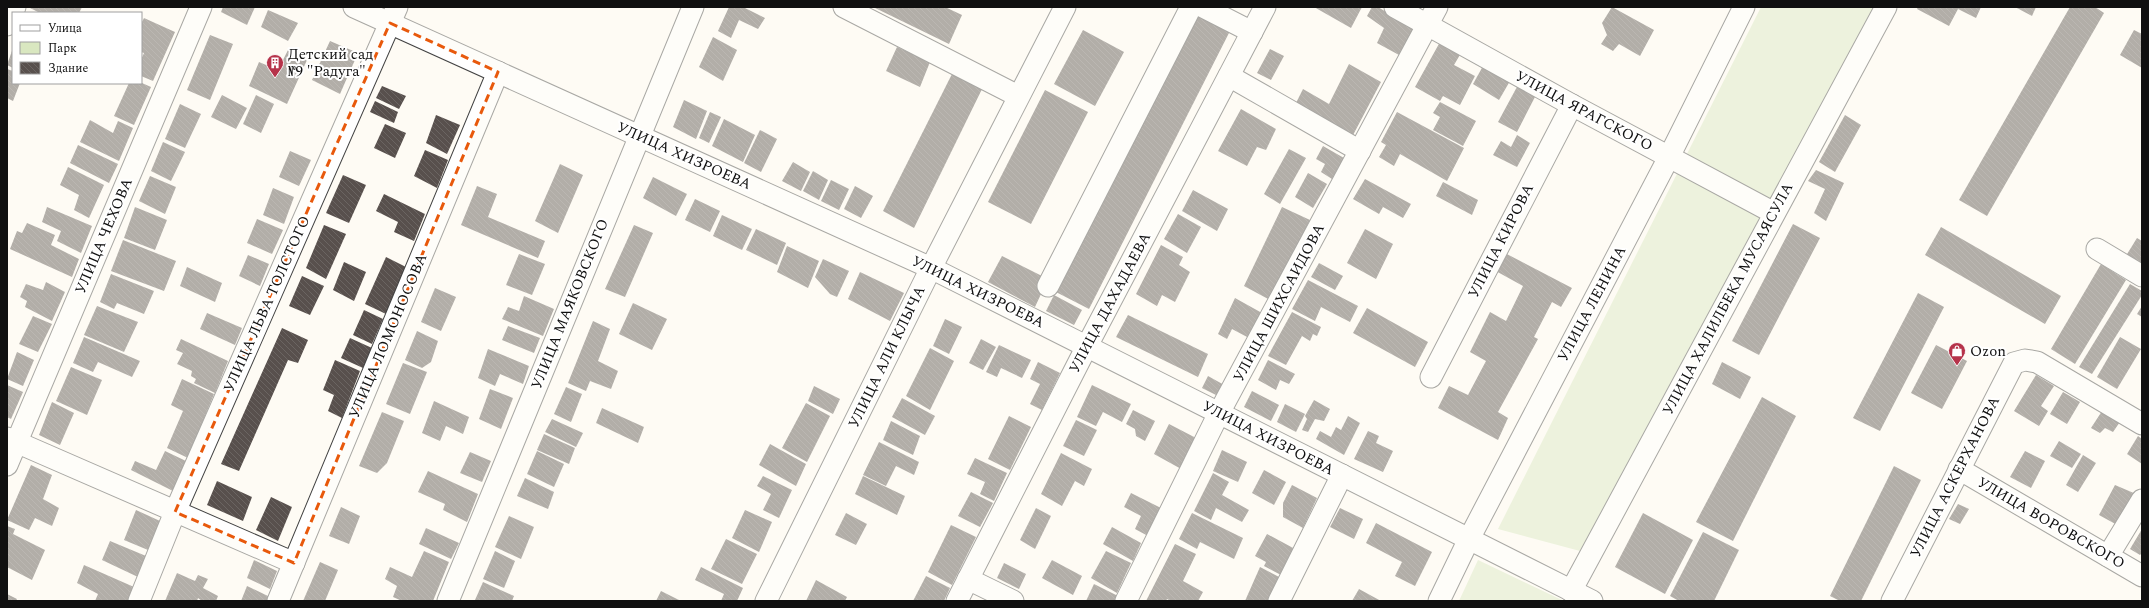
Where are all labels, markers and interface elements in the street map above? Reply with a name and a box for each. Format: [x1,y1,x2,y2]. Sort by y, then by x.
legend [12,12,142,84]
text: Улица [48,19,82,38]
text: Парк [48,39,77,58]
place label: Детский сад №9 "Радуга" [288,43,373,83]
building icon: Детский сад №9 "Радуга" [265,53,285,78]
text: Здание [48,59,88,78]
street label: УЛИЦА ЯРАГСКОГО [1511,65,1657,157]
street label: УЛИЦА ХИЗРОЕВА [613,116,755,196]
street label: УЛИЦА ЧЕХОВА [69,174,139,298]
street label: УЛИЦА ХАЛИЛБЕКА МУСАЯСУЛА [1657,179,1799,419]
street label: УЛИЦА КИРОВА [1462,180,1540,302]
street label: УЛИЦА ЛЬВА ТОЛСТОГО [218,212,316,396]
street label: УЛИЦА МАЯКОВСКОГО [525,215,615,393]
street label: УЛИЦА ШИХСАИДОВА [1227,220,1331,386]
street label: УЛИЦА ДАХАДАЕВА [1063,228,1157,378]
street label: УЛИЦА ЛЕНИНА [1552,242,1632,366]
street label: УЛИЦА ЛОМОНОСОВА [343,250,433,422]
street label: УЛИЦА ХИЗРОЕВА [908,250,1048,334]
street label: УЛИЦА АЛИ КЛЫЧА [842,282,932,432]
place label: Ozon [1970,340,2006,363]
shop icon: Ozon [1947,341,1967,366]
street label: УЛИЦА АСКЕРХАНОВА [1904,392,2006,562]
street label: УЛИЦА ХИЗРОЕВА [1198,395,1338,481]
street label: УЛИЦА ВОРОВСКОГО [1973,471,2129,575]

